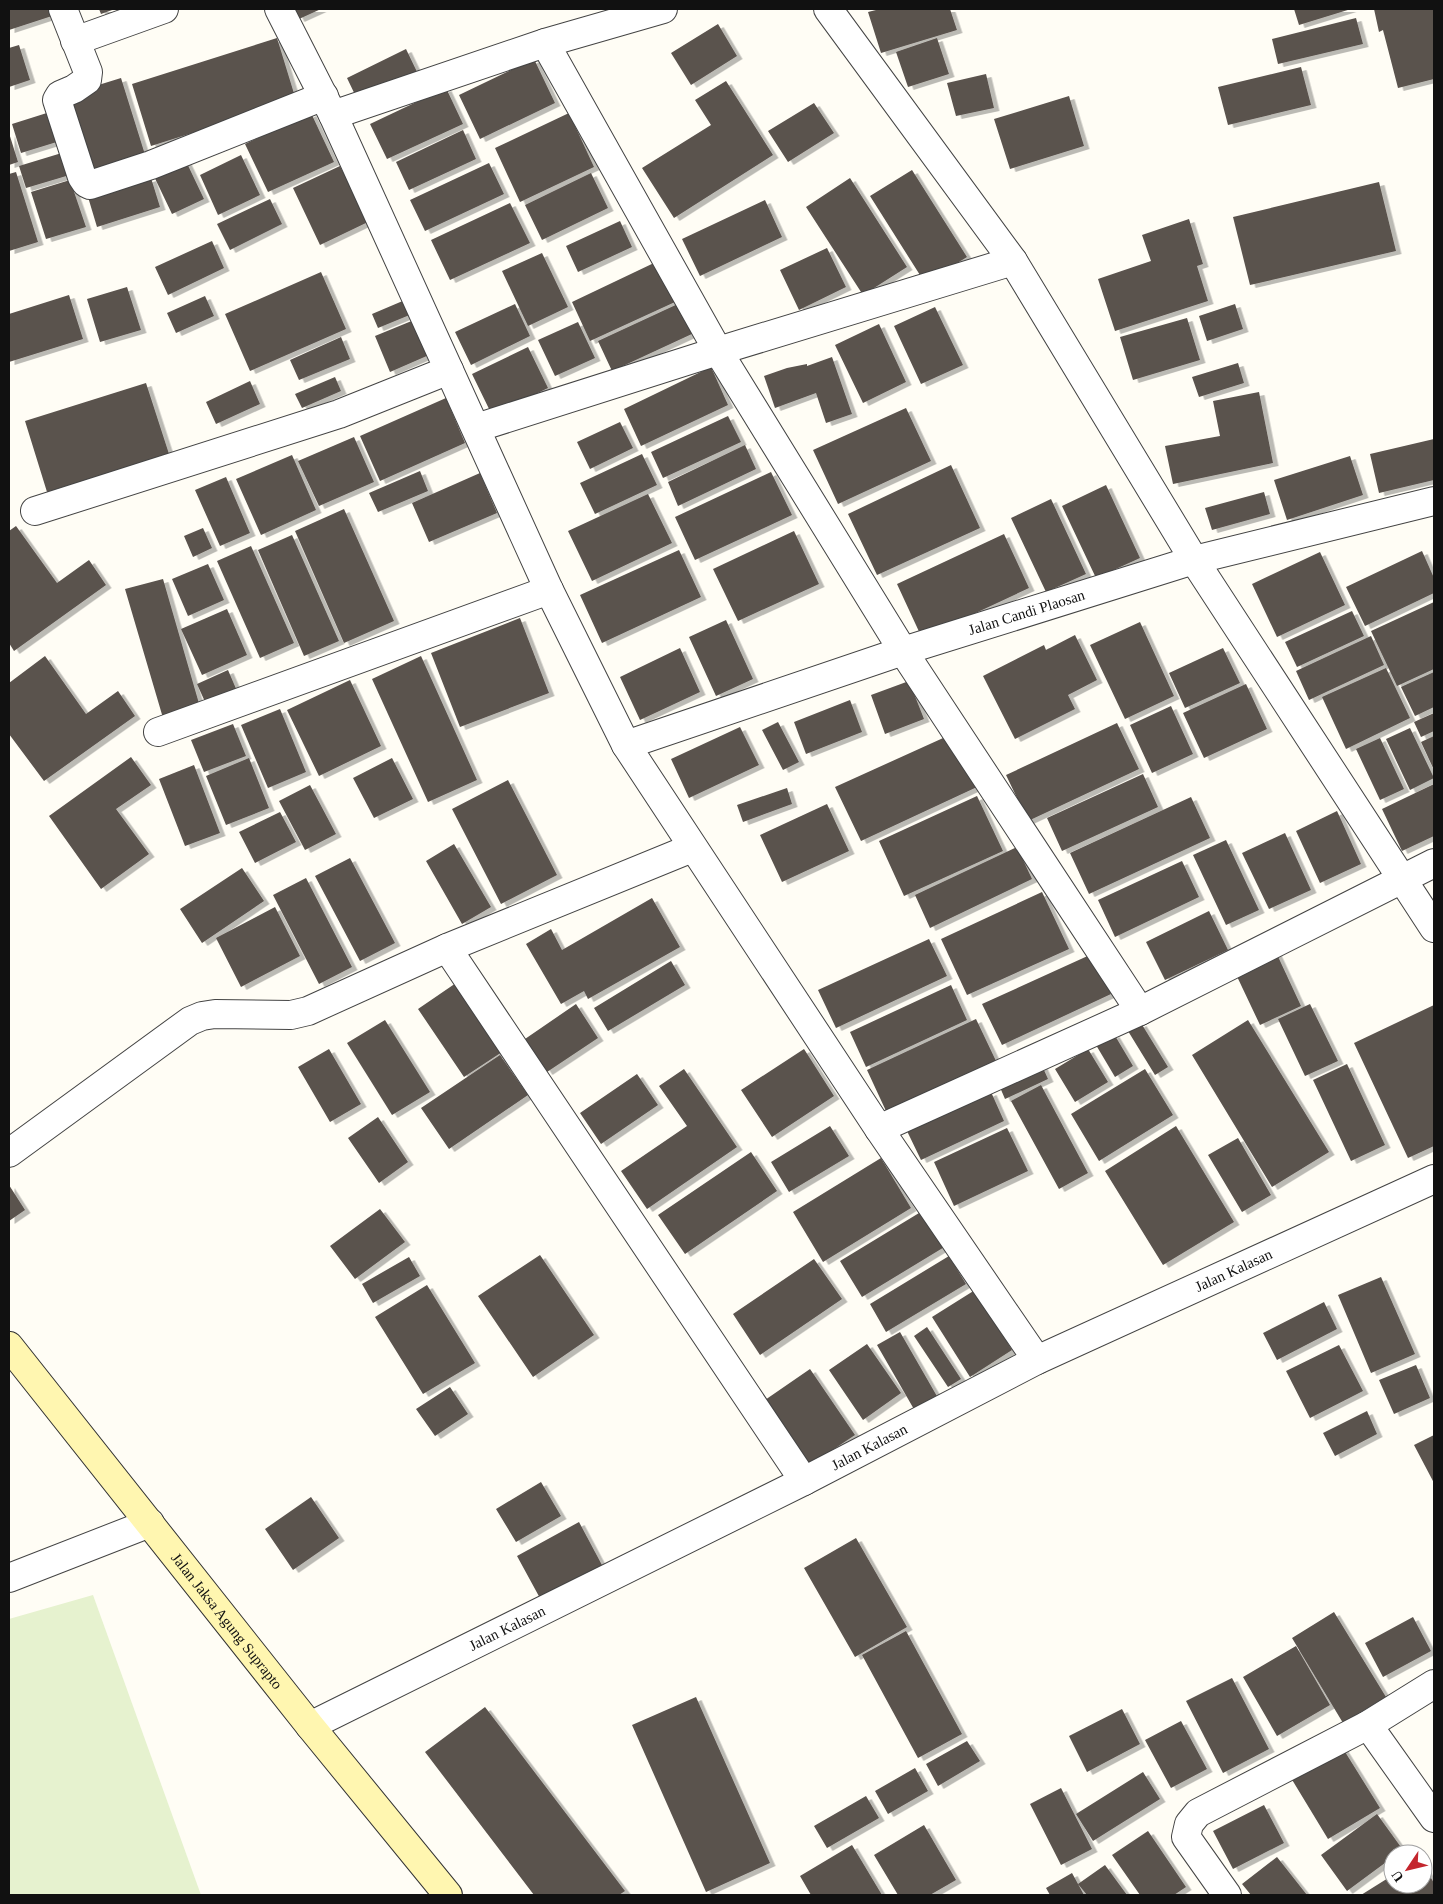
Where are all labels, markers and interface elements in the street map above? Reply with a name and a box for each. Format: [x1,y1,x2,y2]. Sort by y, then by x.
street label: Jalan Candi Plaosan [966,587,1087,638]
street label: Jalan Kalasan [1192,1246,1275,1295]
street label: Jalan Kalasan [829,1421,910,1473]
street label: Jalan Jaksa Agung Suprapto [168,1550,286,1692]
street label: Jalan Kalasan [466,1602,548,1654]
north arrow [1383,1844,1433,1894]
text: U [1389,1868,1407,1885]

